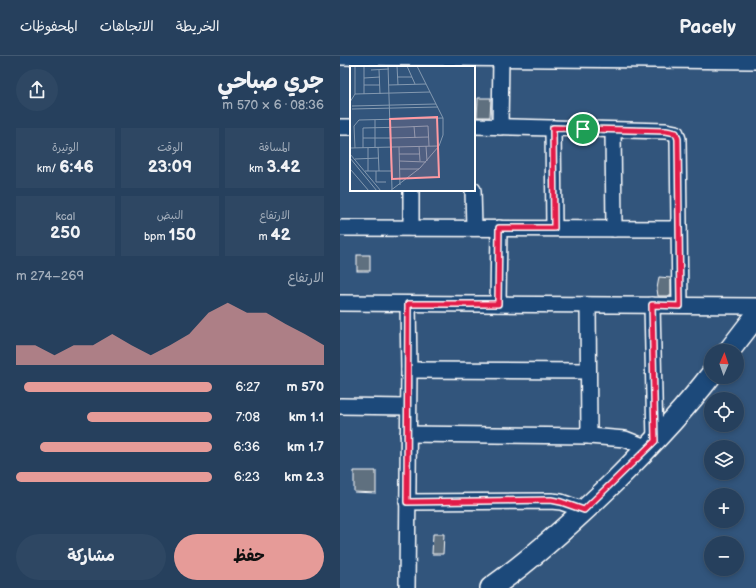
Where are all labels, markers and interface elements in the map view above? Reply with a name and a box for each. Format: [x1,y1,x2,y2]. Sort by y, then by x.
text: Pacely [679,16,736,39]
text: المحفوظات [20,18,78,35]
text: الاتجاهات [100,18,154,35]
text: الخريطة [176,18,219,35]
inset map [350,66,475,191]
text: جري صباحي [218,68,324,95]
button: share [16,69,58,111]
text: 08:36 · 6 × 570 m [222,97,324,113]
pin [566,112,600,146]
icon: arrive [572,118,594,140]
text: الوتيرة [52,141,79,154]
text: الوقت [157,141,183,154]
text: المسافة [259,141,290,154]
text: 6:46 [59,157,94,177]
text: 23:09 [148,157,192,177]
text: 3.42 [266,157,300,177]
text: /km [37,162,59,175]
text: km [249,162,266,175]
text: النبض [157,209,183,222]
text: الارتفاع [259,209,290,222]
text: kcal [55,210,75,223]
text: 250 [50,223,81,243]
text: 150 [169,225,196,245]
text: 42 [271,225,291,245]
text: bpm [144,230,169,243]
text: m [259,230,271,243]
text: 269–274 m [16,268,84,284]
text: الارتفاع [288,270,324,286]
north arrow [704,344,744,384]
map controls [704,344,744,576]
text: 6:27 [235,379,260,395]
text: 570 m [287,379,324,395]
button: locate [704,392,744,432]
text: 7:08 [236,409,260,425]
text: 1.1 km [289,409,324,425]
text: 6:36 [233,439,260,455]
text: 1.7 km [287,439,324,455]
button: layers [704,440,744,480]
text: 6:23 [234,469,260,485]
text: 2.3 km [284,469,324,485]
button: + [704,488,744,528]
button: مشاركة [16,534,166,580]
button: حفظ [174,534,324,580]
button: − [704,536,744,576]

